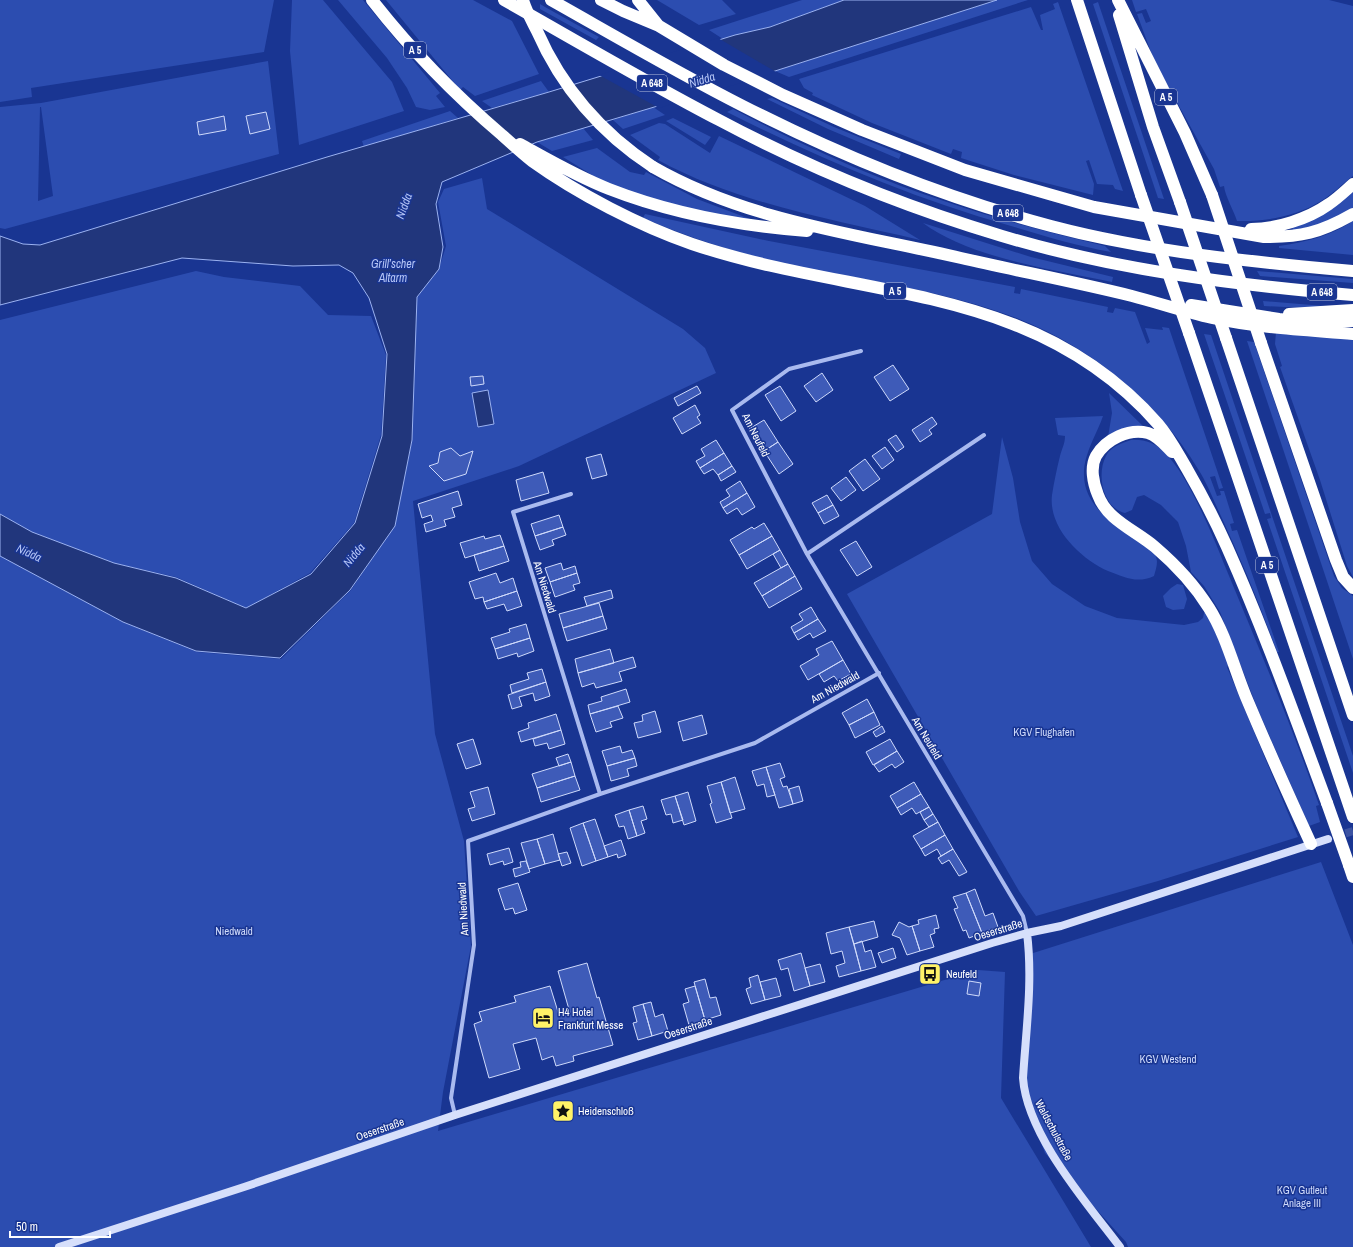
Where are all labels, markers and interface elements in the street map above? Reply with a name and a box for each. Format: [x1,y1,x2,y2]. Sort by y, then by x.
road number: A 5 [404,42,426,58]
water label: Nidda [687,68,717,91]
road number: A 648 [637,75,667,91]
road number: A 5 [1155,89,1177,105]
water label: Nidda [392,190,416,221]
road number: A 648 [993,205,1023,221]
water label: Grill’scher Altarm [371,256,416,286]
road number: A 5 [884,283,906,299]
road number: A 648 [1307,284,1337,300]
street label: Am Neufeld [739,410,773,459]
water label: Nidda [339,539,369,570]
water label: Nidda [14,540,45,566]
road number: A 5 [1256,557,1278,573]
street label: Am Niedwald [530,558,560,615]
street label: Am Niedwald [807,668,862,707]
street label: Am Neufeld [908,713,945,762]
park label: KGV Flughafen [1013,725,1075,739]
street label: Am Niedwald [455,882,471,937]
street label: Oeserstraße [972,916,1024,944]
park label: Niedwald [215,924,253,938]
bus stop icon: Neufeld [917,961,943,987]
place label: Neufeld [946,967,977,981]
hotel icon: H4 Hotel Frankfurt Messe [530,1005,556,1031]
place label: H4 Hotel Frankfurt Messe [558,1005,623,1032]
street label: Oeserstraße [662,1014,714,1042]
park label: KGV Westend [1139,1052,1197,1066]
street label: Waldschulstraße [1032,1097,1076,1163]
place icon: Heidenschloß [550,1098,576,1124]
place label: Heidenschloß [578,1104,634,1118]
street label: Oeserstraße [354,1114,406,1144]
park label: KGV Gutleut Anlage III [1277,1183,1328,1210]
scale bar [10,1213,110,1239]
text: 50 m [16,1219,38,1235]

